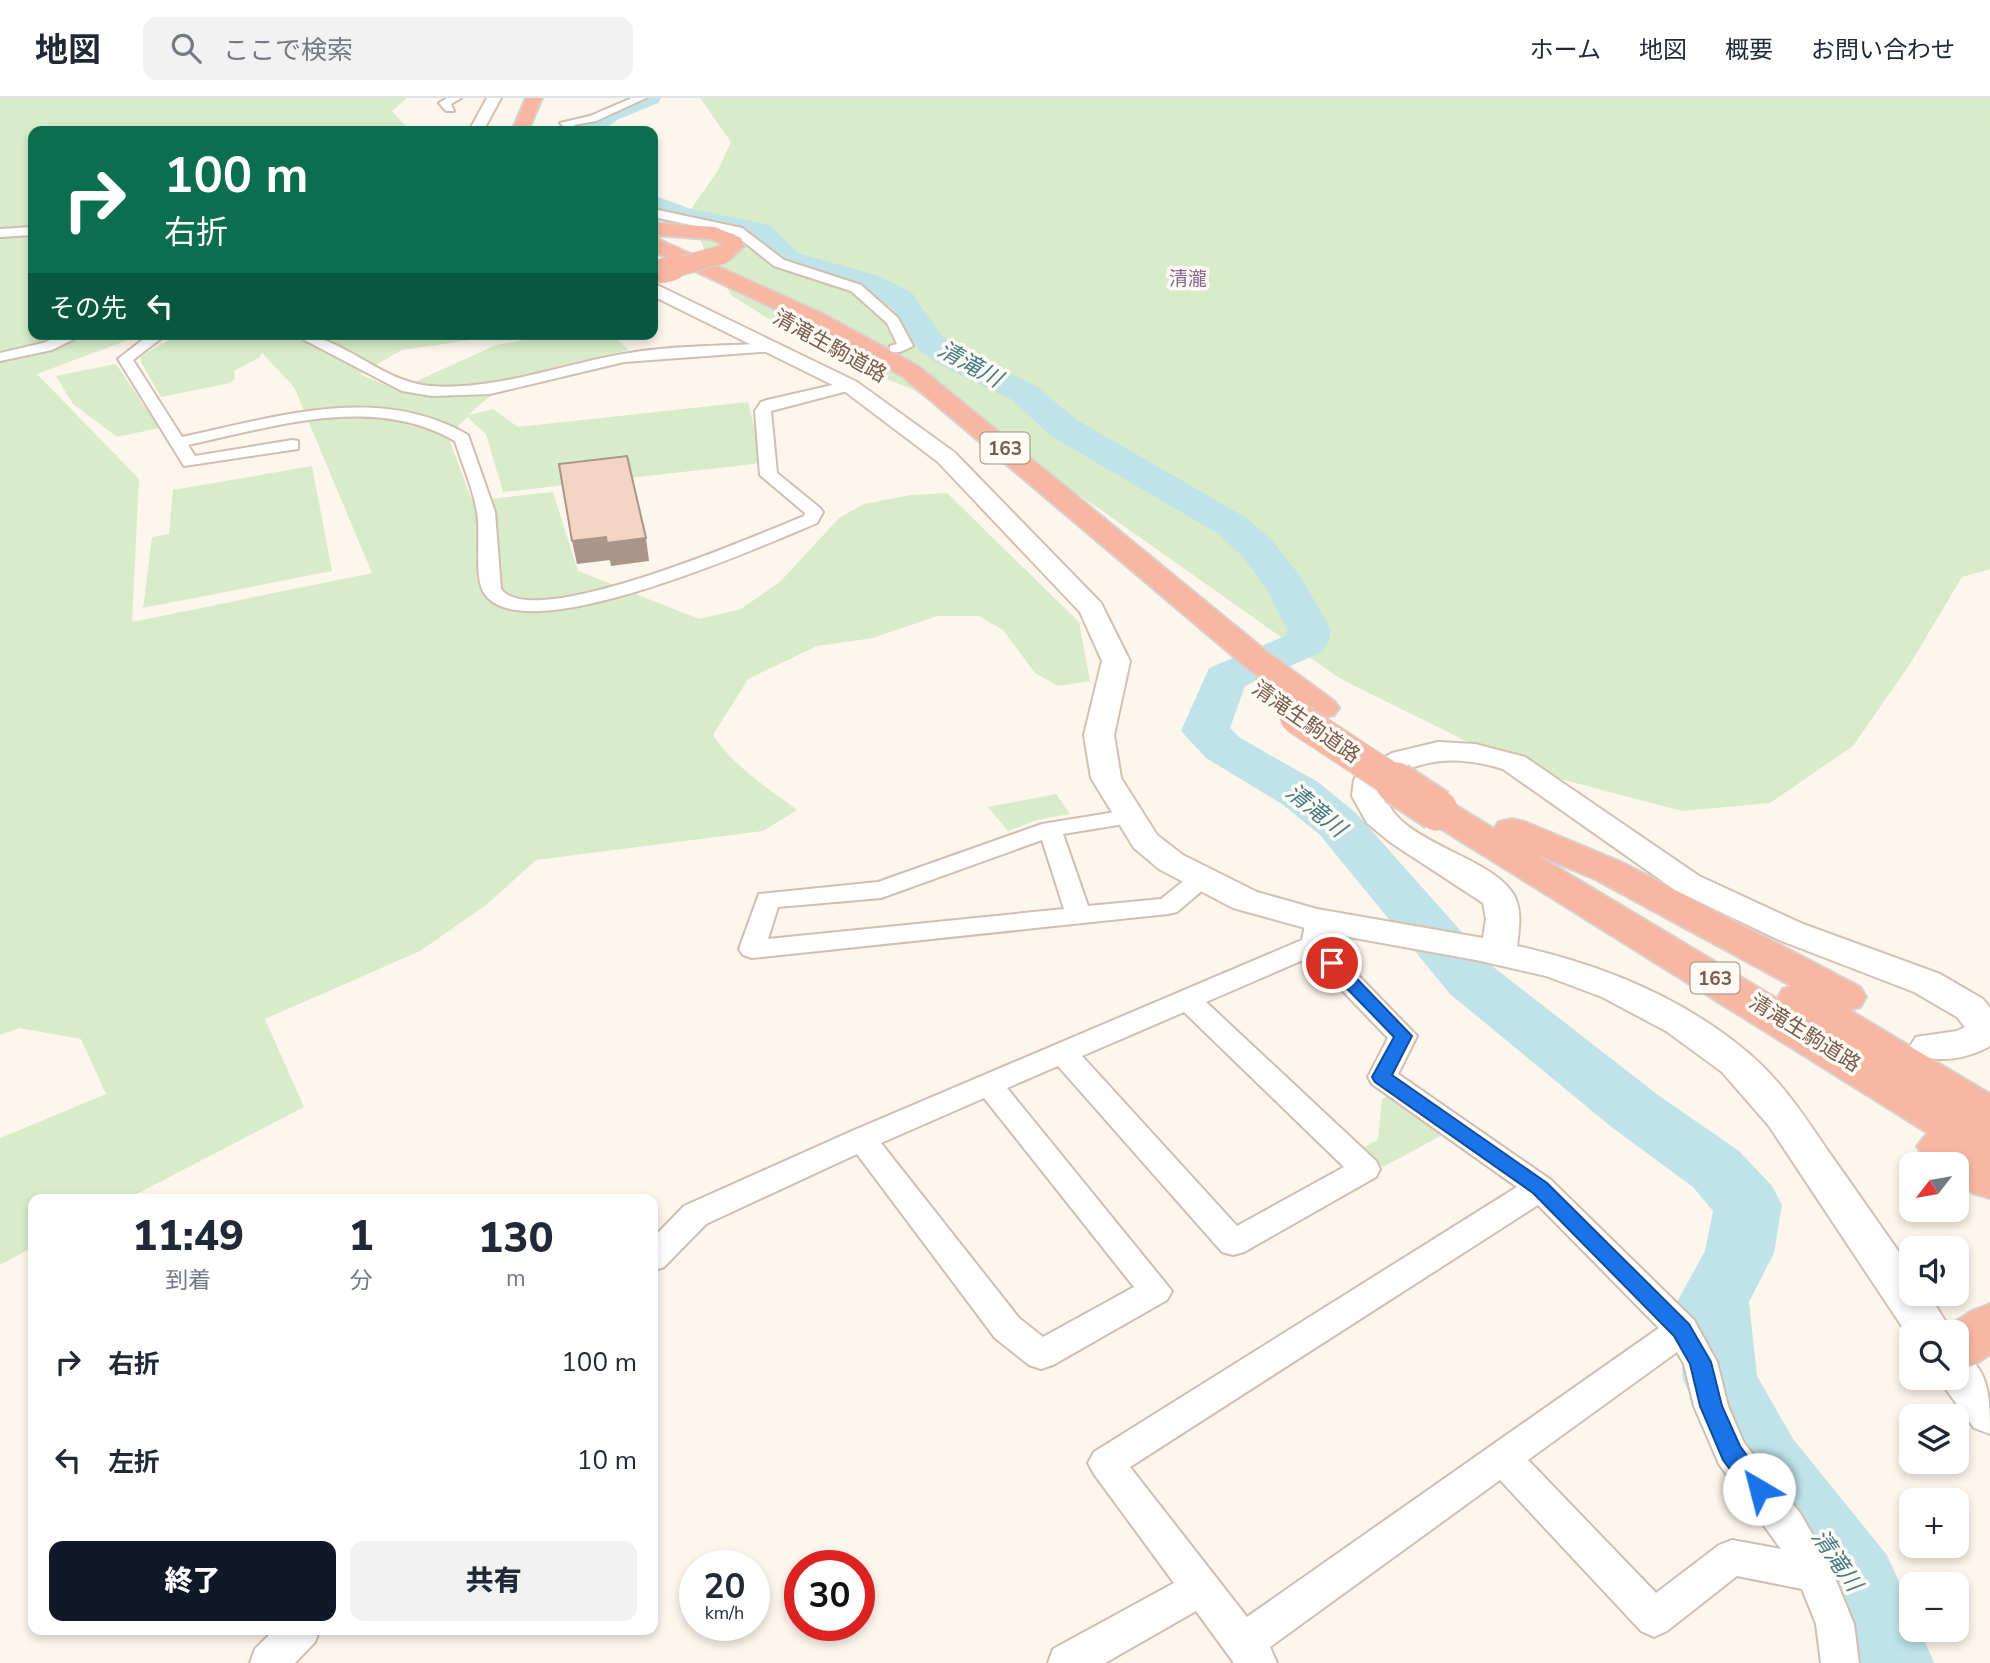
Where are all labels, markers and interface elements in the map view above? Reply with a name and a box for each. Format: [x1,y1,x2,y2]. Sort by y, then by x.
search box [143,17,633,80]
text: 地図 [35,28,101,73]
icon: search [167,29,205,67]
text: ここで検索 [223,33,353,68]
text: ホーム [1530,34,1601,66]
text: 地図 [1639,34,1687,66]
text: 概要 [1725,34,1773,66]
text: お問い合わせ [1811,34,1955,66]
text: 100 m [164,142,308,209]
icon: right [49,154,140,245]
text: 右折 [164,211,228,254]
district label: 清瀧 [1169,266,1207,292]
icon: left [141,287,179,325]
text: その先 [49,291,127,326]
street label: 清滝生駒道路 [768,303,892,389]
water label: 清滝川 [932,334,1010,396]
road number: 163 [981,432,1030,464]
street label: 清滝生駒道路 [1246,674,1366,770]
water label: 清滝川 [1279,777,1355,846]
pin [1302,933,1362,993]
icon: arrive [1313,944,1351,982]
road number: 163 [1690,962,1740,993]
street label: 清滝生駒道路 [1744,988,1866,1078]
north arrow [1899,1152,1969,1222]
map controls [1899,1152,1969,1642]
text: 11:49 [132,1208,244,1265]
text: 1 [348,1208,374,1265]
text: 130 [478,1210,554,1267]
button: sound [1899,1236,1969,1306]
text: m [506,1263,526,1294]
text: 到着 [165,1265,211,1296]
text: 分 [350,1265,373,1296]
button: search [1899,1320,1969,1390]
icon: right [49,1343,87,1381]
text: 100 m [561,1345,637,1380]
text: 右折 [108,1347,160,1382]
button: layers [1899,1404,1969,1474]
icon: left [49,1441,87,1479]
text: 10 m [577,1443,637,1478]
text: 左折 [108,1445,160,1480]
position arrow [1722,1452,1796,1526]
button: + [1899,1488,1969,1558]
water label: 清滝川 [1804,1523,1871,1600]
button: 終了 [49,1541,336,1621]
button: 共有 [350,1541,637,1621]
speed limit sign: 30 [784,1550,875,1641]
text: 20 [703,1563,746,1610]
button: − [1899,1572,1969,1642]
text: km/h [705,1601,744,1625]

